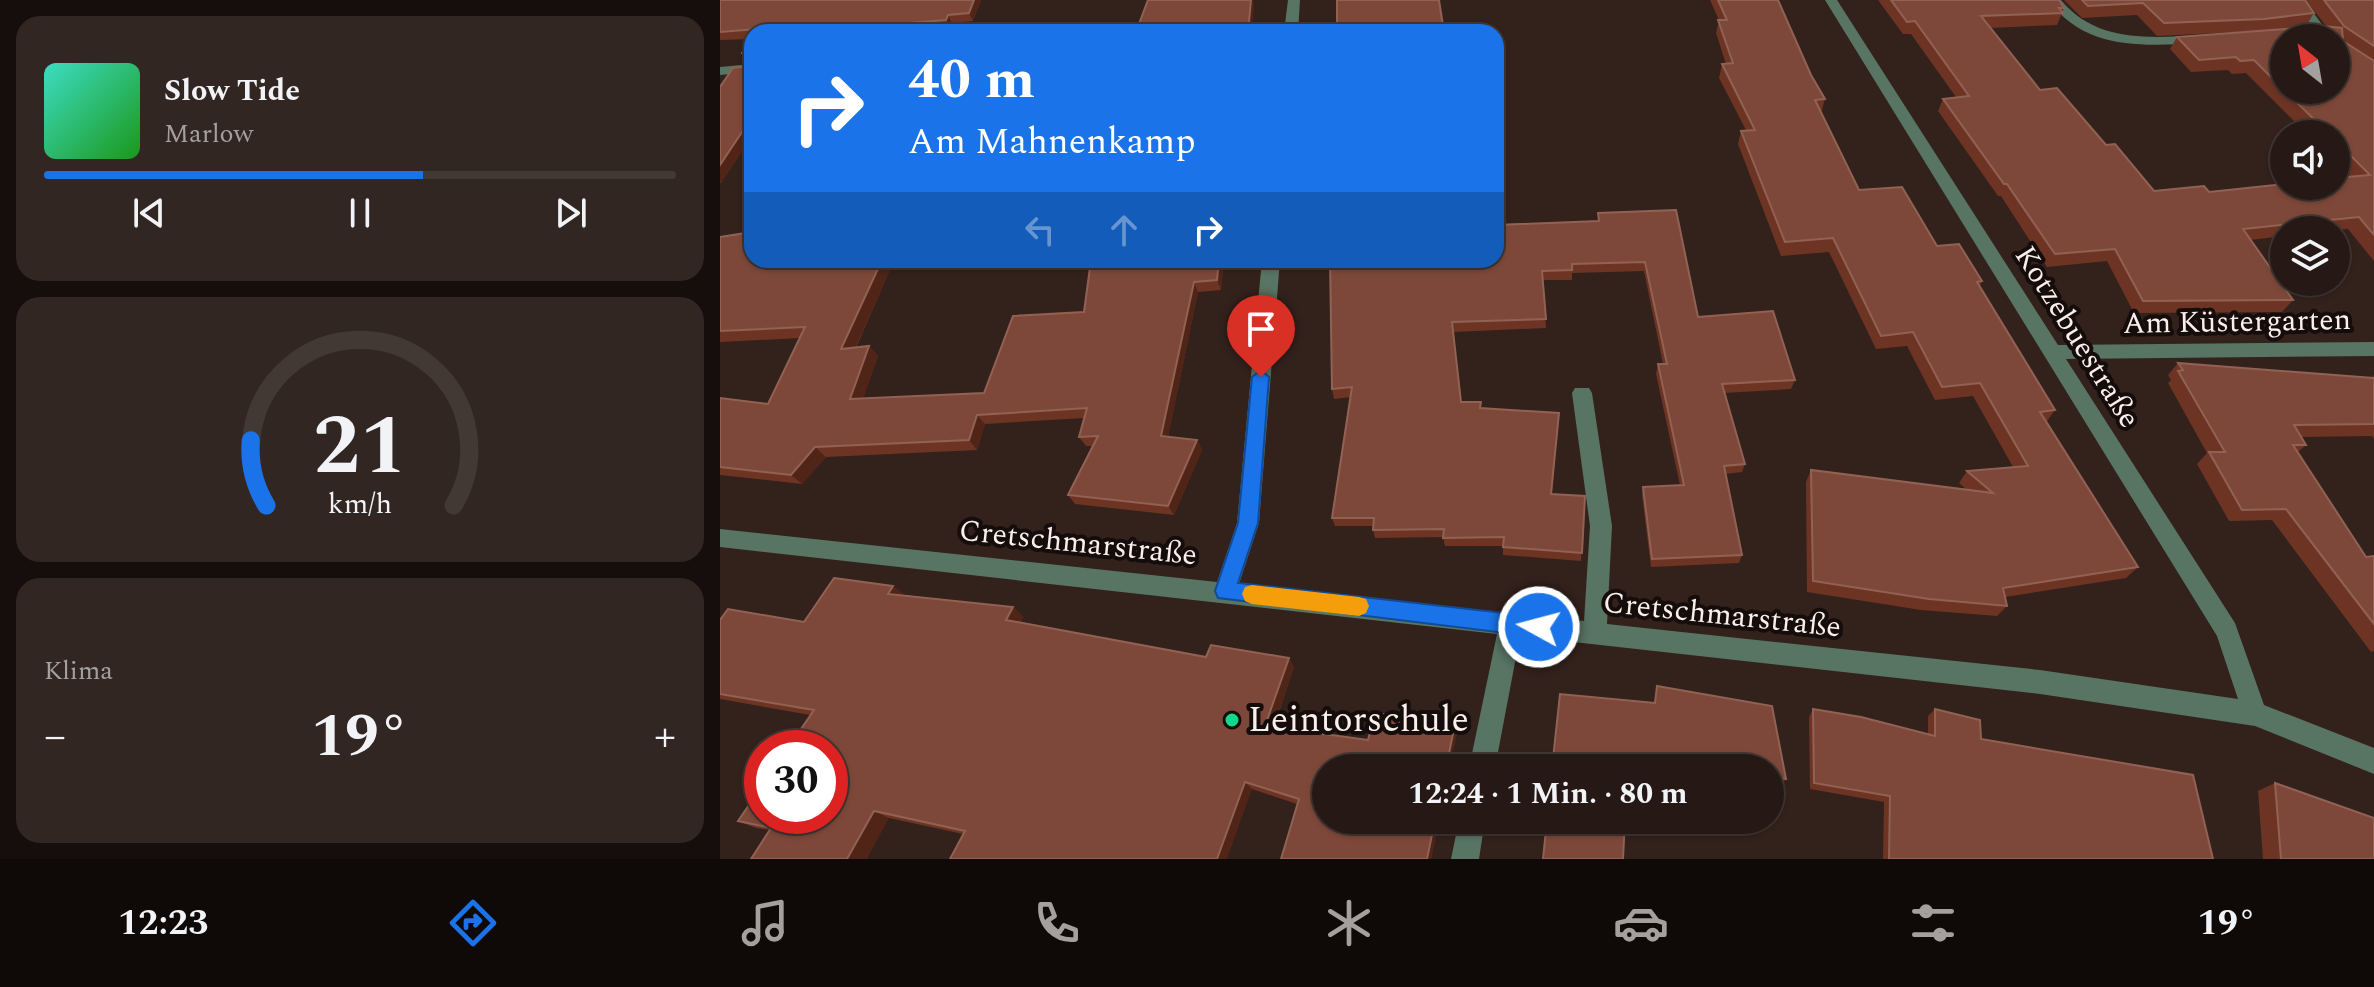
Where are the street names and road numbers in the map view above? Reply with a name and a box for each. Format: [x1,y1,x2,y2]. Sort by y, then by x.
street label: Kotzebuestraße [2002,237,2152,437]
street label: Am Küstergarten [2122,297,2352,347]
street label: Cretschmarstraße [957,508,1199,578]
street label: Cretschmarstraße [1601,580,1843,650]

